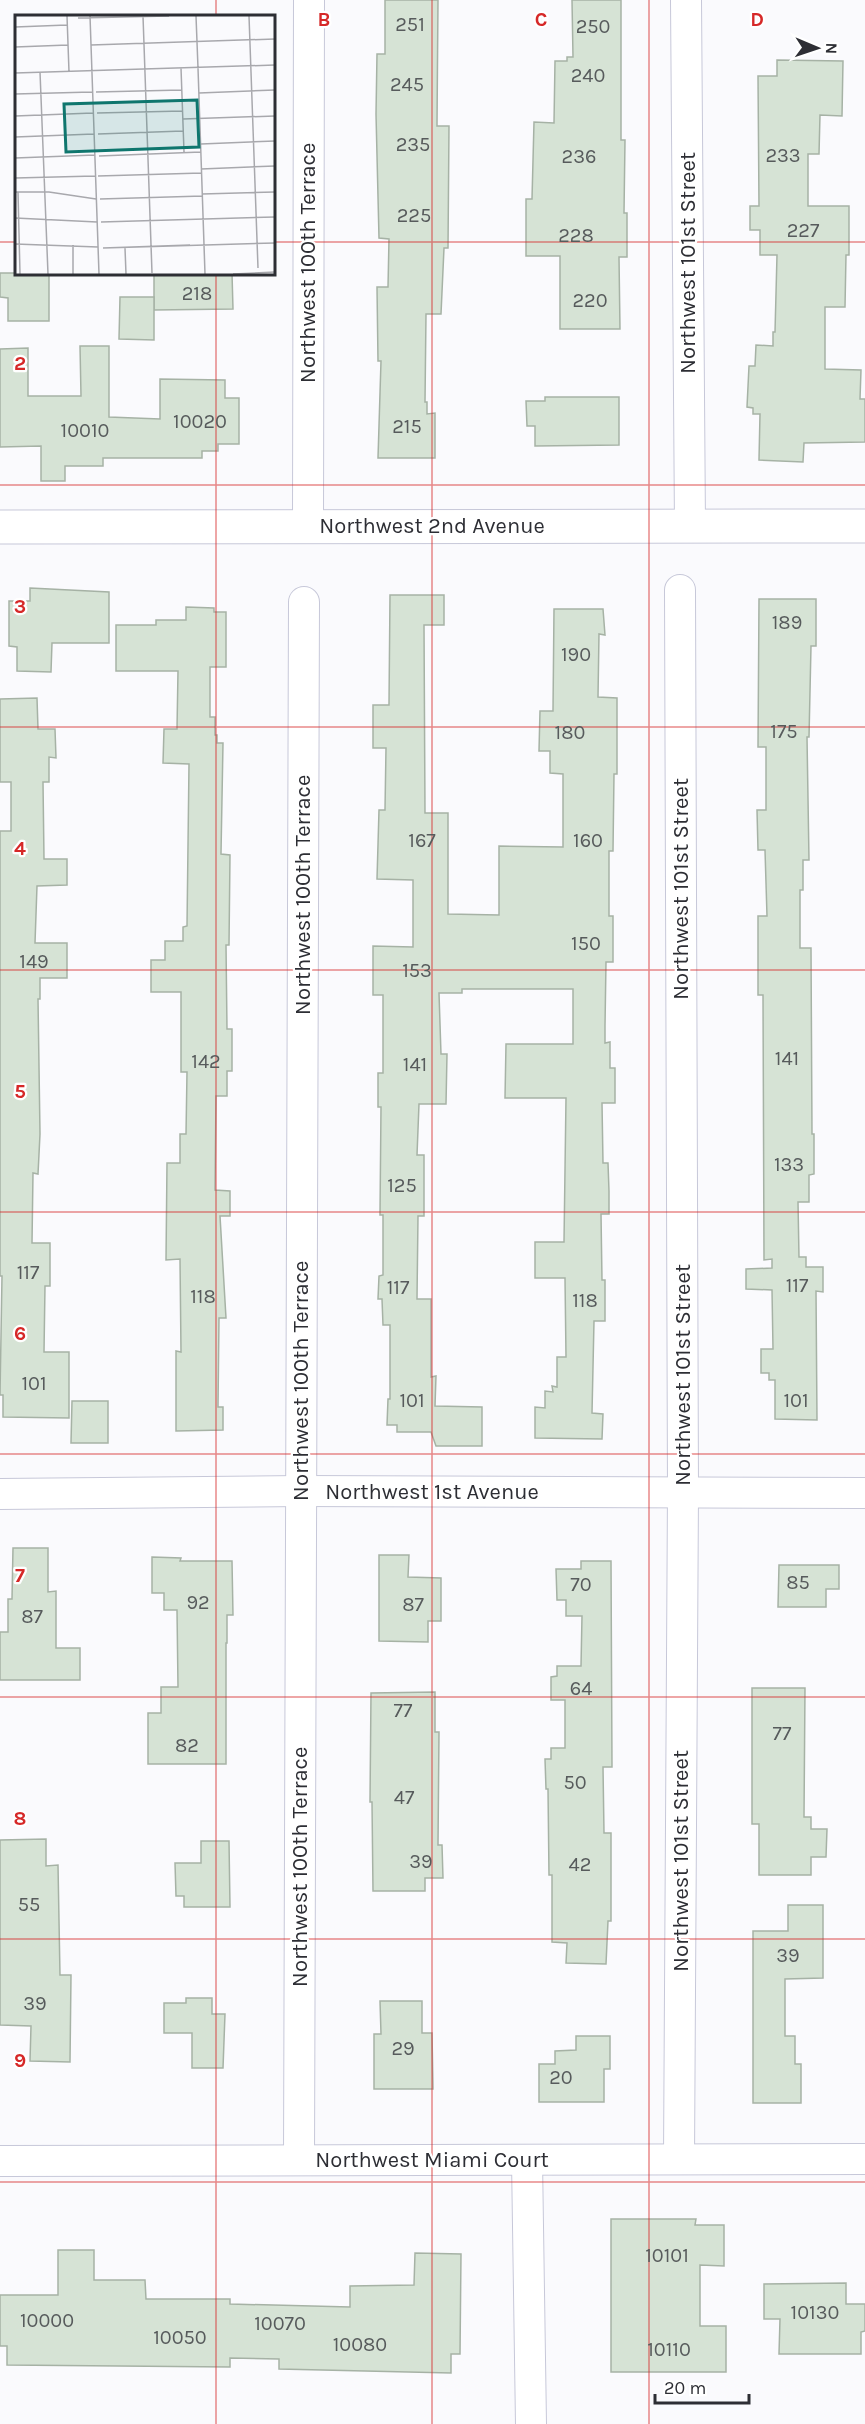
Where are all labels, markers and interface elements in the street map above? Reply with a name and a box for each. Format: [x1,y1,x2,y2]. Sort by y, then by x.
text: B [318,8,330,31]
text: C [535,8,547,31]
text: D [750,8,764,31]
house number: 251 [395,13,425,36]
inset map [15,15,274,274]
house number: 250 [576,15,610,38]
north arrow [787,18,847,78]
text: N [822,42,841,55]
house number: 240 [571,64,605,87]
house number: 245 [390,73,424,96]
house number: 235 [396,133,430,156]
street label: Northwest 100th Terrace [295,143,321,383]
house number: 233 [765,144,801,167]
house number: 236 [562,145,596,168]
street label: Northwest 101st Street [675,152,701,374]
house number: 225 [397,204,431,227]
house number: 227 [787,219,820,242]
house number: 228 [558,224,594,247]
house number: 218 [182,282,212,305]
house number: 220 [572,289,608,312]
text: 2 [14,352,26,375]
house number: 10020 [173,410,227,433]
house number: 215 [392,415,422,438]
house number: 10010 [61,419,109,442]
street label: Northwest 2nd Avenue [319,513,545,539]
text: 3 [14,595,26,618]
house number: 189 [772,611,802,634]
house number: 190 [561,643,591,666]
house number: 175 [770,720,798,743]
house number: 180 [555,721,585,744]
street label: Northwest 100th Terrace [290,775,316,1015]
street label: Northwest 101st Street [668,778,694,1000]
house number: 167 [408,829,436,852]
house number: 160 [573,829,603,852]
text: 4 [14,837,26,860]
house number: 150 [571,932,601,955]
house number: 149 [19,950,49,973]
house number: 153 [402,959,432,982]
house number: 141 [775,1047,799,1070]
house number: 142 [191,1050,221,1073]
house number: 141 [403,1053,427,1076]
text: 5 [14,1080,26,1103]
house number: 133 [774,1153,804,1176]
house number: 125 [387,1174,417,1197]
house number: 117 [17,1261,40,1284]
street label: Northwest 100th Terrace [288,1261,314,1501]
street label: Northwest 101st Street [670,1264,696,1486]
house number: 117 [786,1274,809,1297]
house number: 117 [387,1276,410,1299]
house number: 118 [190,1285,216,1308]
house number: 118 [572,1289,598,1312]
text: 6 [14,1322,26,1345]
house number: 101 [21,1372,47,1395]
house number: 101 [399,1389,425,1412]
house number: 101 [783,1389,809,1412]
street label: Northwest 1st Avenue [325,1479,539,1505]
text: 7 [15,1564,25,1587]
house number: 85 [786,1571,810,1594]
house number: 70 [570,1573,592,1596]
house number: 92 [186,1591,210,1614]
house number: 87 [402,1593,424,1616]
house number: 87 [21,1605,43,1628]
house number: 64 [570,1677,592,1700]
house number: 77 [394,1699,413,1722]
house number: 77 [773,1722,792,1745]
house number: 82 [175,1734,199,1757]
street label: Northwest 100th Terrace [287,1747,313,1987]
street label: Northwest 101st Street [668,1750,694,1972]
house number: 50 [563,1771,587,1794]
house number: 47 [394,1786,415,1809]
text: 8 [14,1807,26,1830]
house number: 39 [409,1850,433,1873]
house number: 42 [569,1853,591,1876]
house number: 55 [18,1893,40,1916]
house number: 39 [776,1944,800,1967]
house number: 39 [23,1992,47,2015]
house number: 29 [391,2037,415,2060]
text: 9 [14,2049,26,2072]
house number: 20 [549,2066,573,2089]
street label: Northwest Miami Court [315,2147,549,2173]
house number: 10101 [645,2244,689,2267]
house number: 10130 [791,2301,839,2324]
house number: 10000 [20,2309,74,2332]
house number: 10070 [254,2312,306,2335]
house number: 10050 [153,2326,207,2349]
house number: 10080 [333,2333,387,2356]
house number: 10110 [647,2338,691,2361]
scale bar [655,2367,750,2405]
text: 20 m [664,2377,706,2399]

